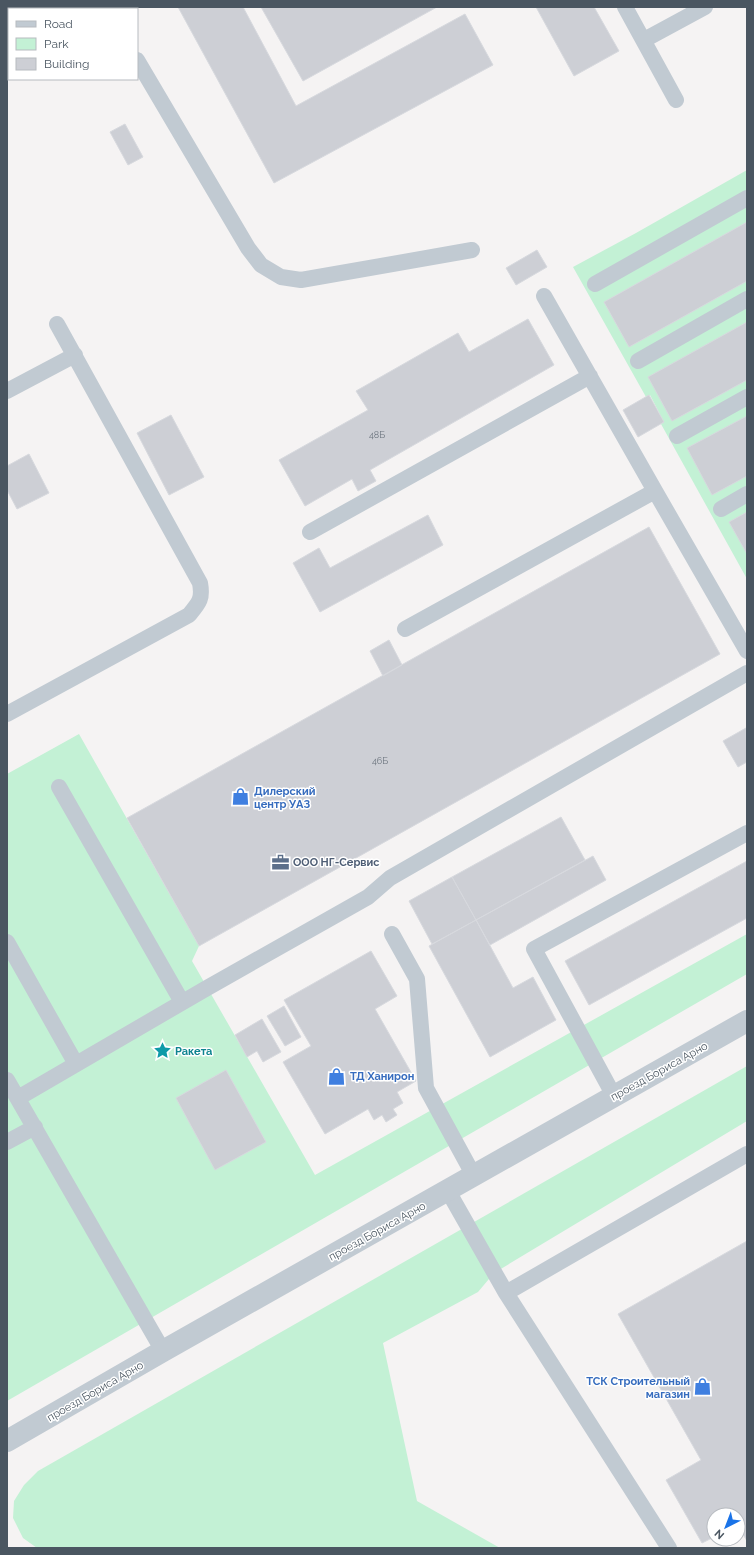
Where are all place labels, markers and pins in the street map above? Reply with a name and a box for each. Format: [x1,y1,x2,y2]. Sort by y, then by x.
place label: Дилерский центр УАЗ [254,785,316,811]
shop icon: Дилерский центр УАЗ [231,787,251,807]
office icon: ООО НГ-Сервис [270,852,290,872]
place label: ООО НГ-Сервис [293,856,380,869]
place icon: Ракета [152,1041,172,1061]
place label: Ракета [175,1045,212,1058]
shop icon: ТД Ханирон [327,1066,347,1086]
place label: ТД Ханирон [350,1070,414,1083]
place label: ТСК Строительный магазин [586,1375,690,1401]
shop icon: ТСК Строительный магазин [693,1377,713,1397]

